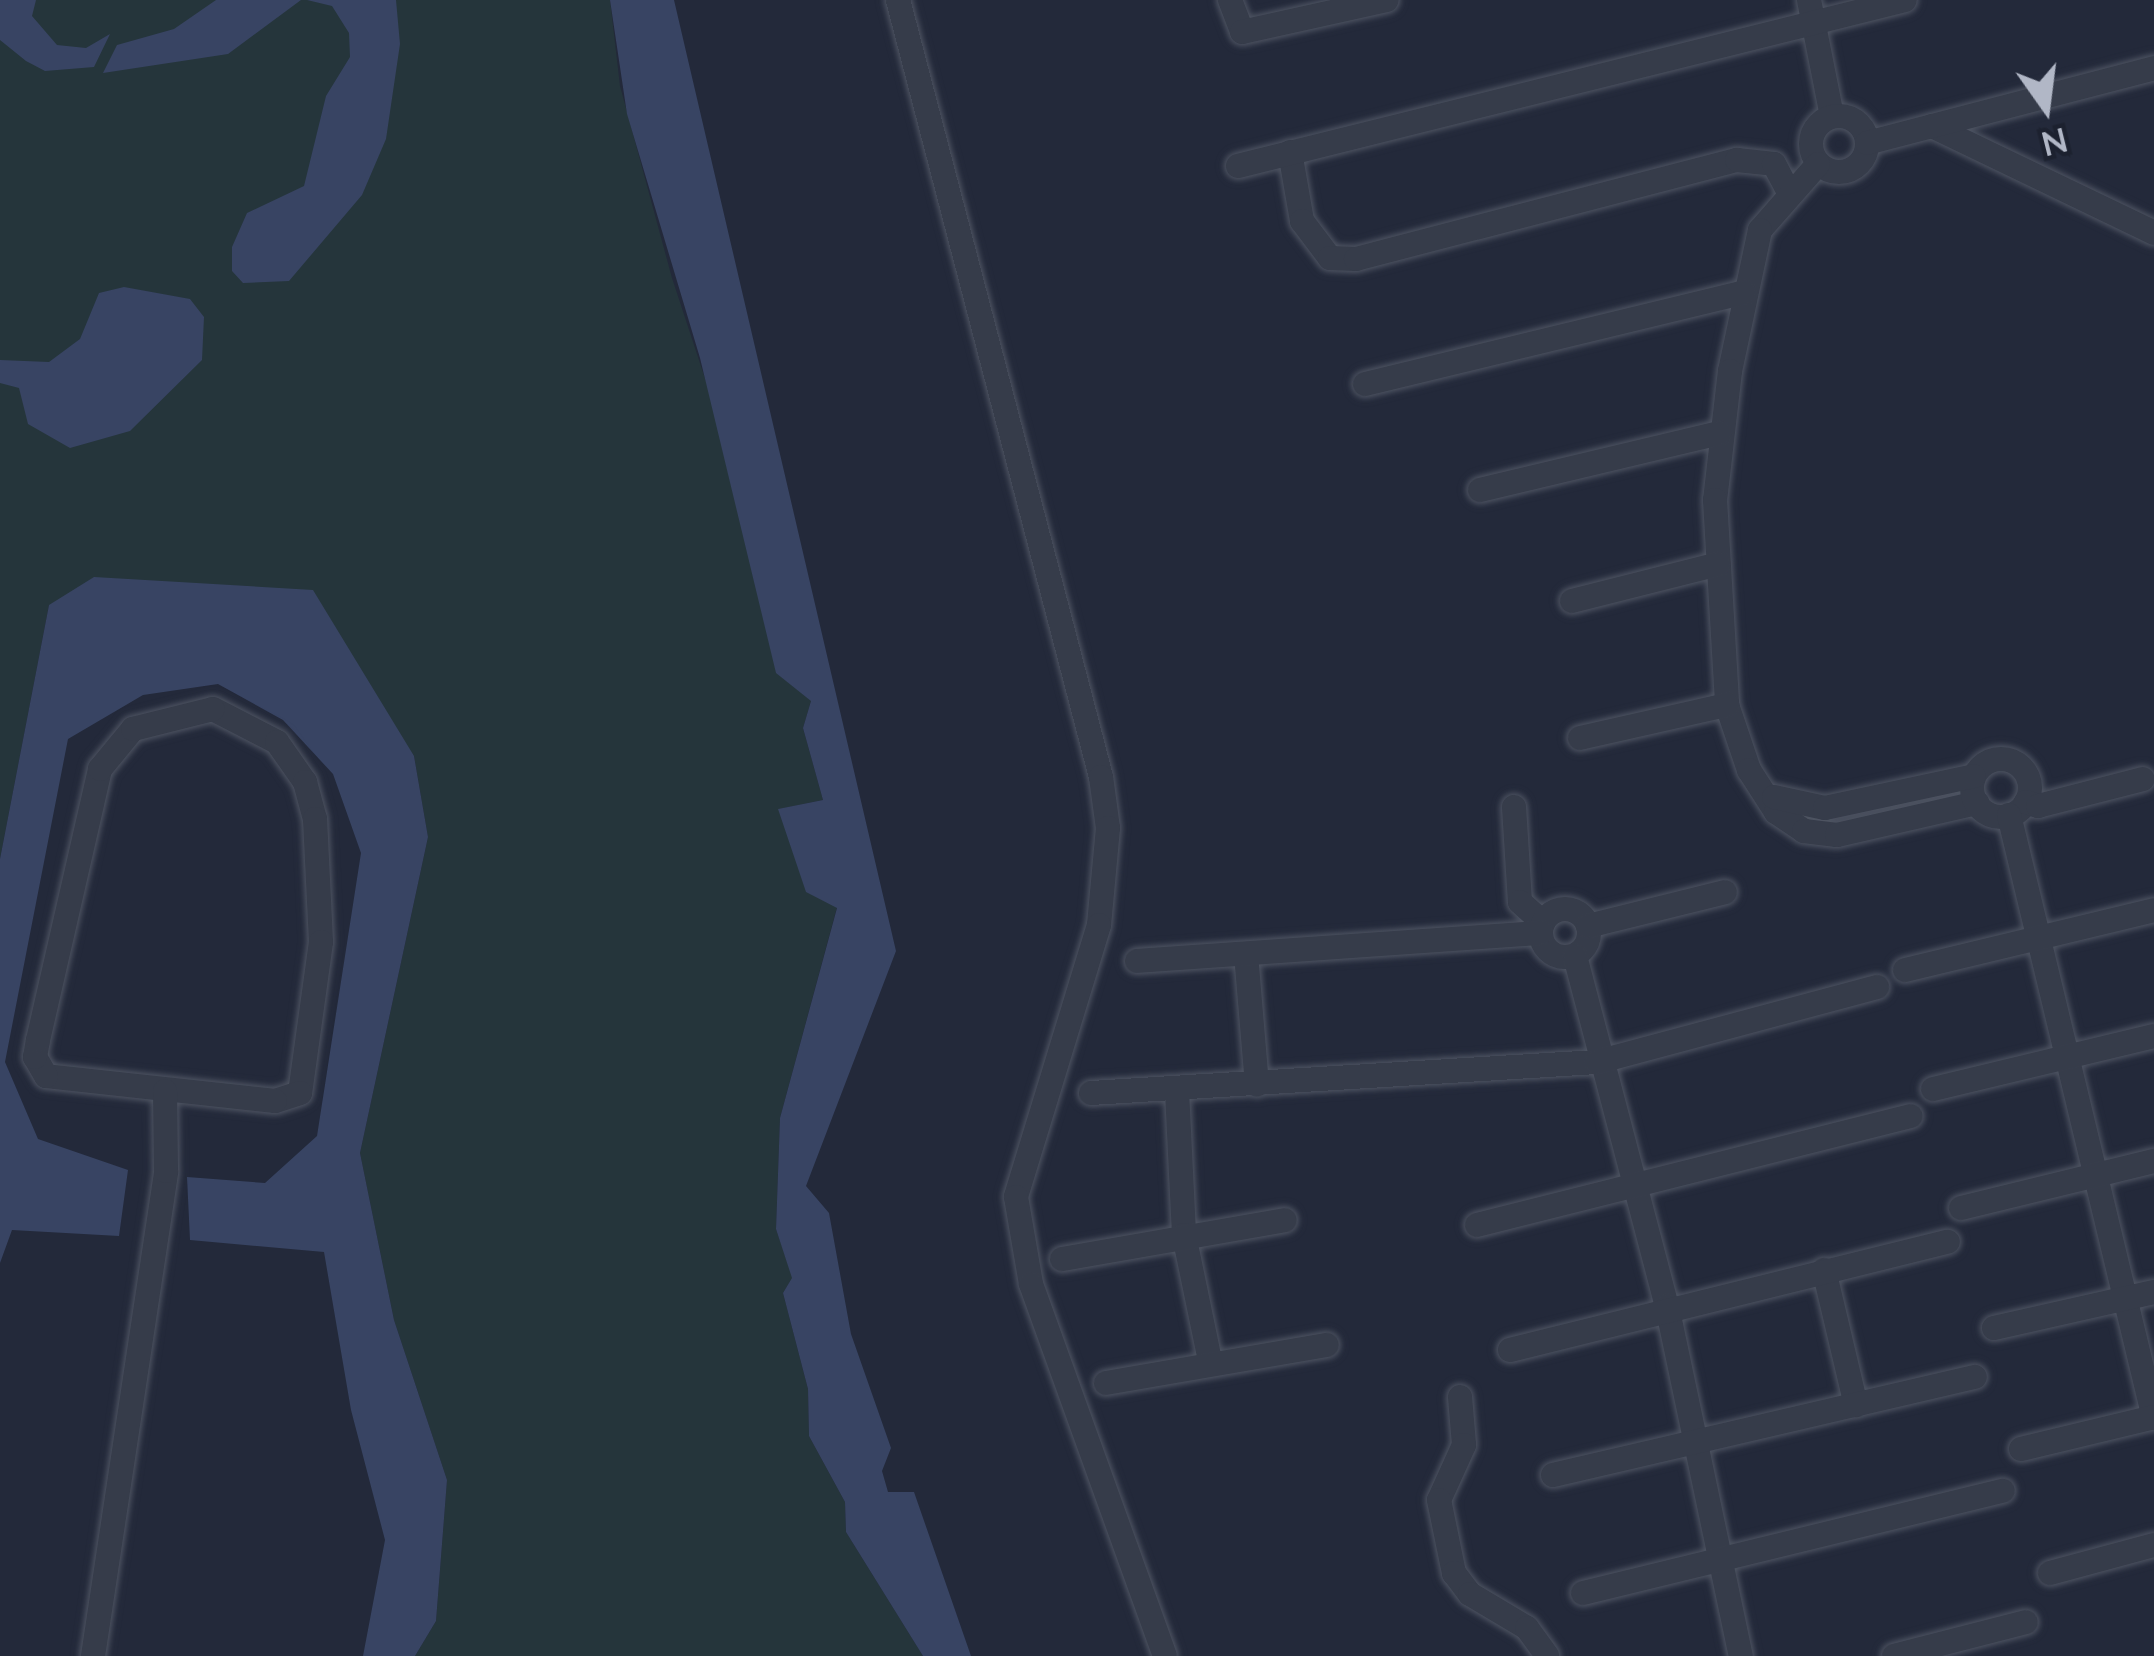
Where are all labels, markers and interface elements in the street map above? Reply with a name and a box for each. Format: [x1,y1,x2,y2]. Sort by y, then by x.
north arrow [1986,48,2106,168]
text: N [2038,120,2072,165]

